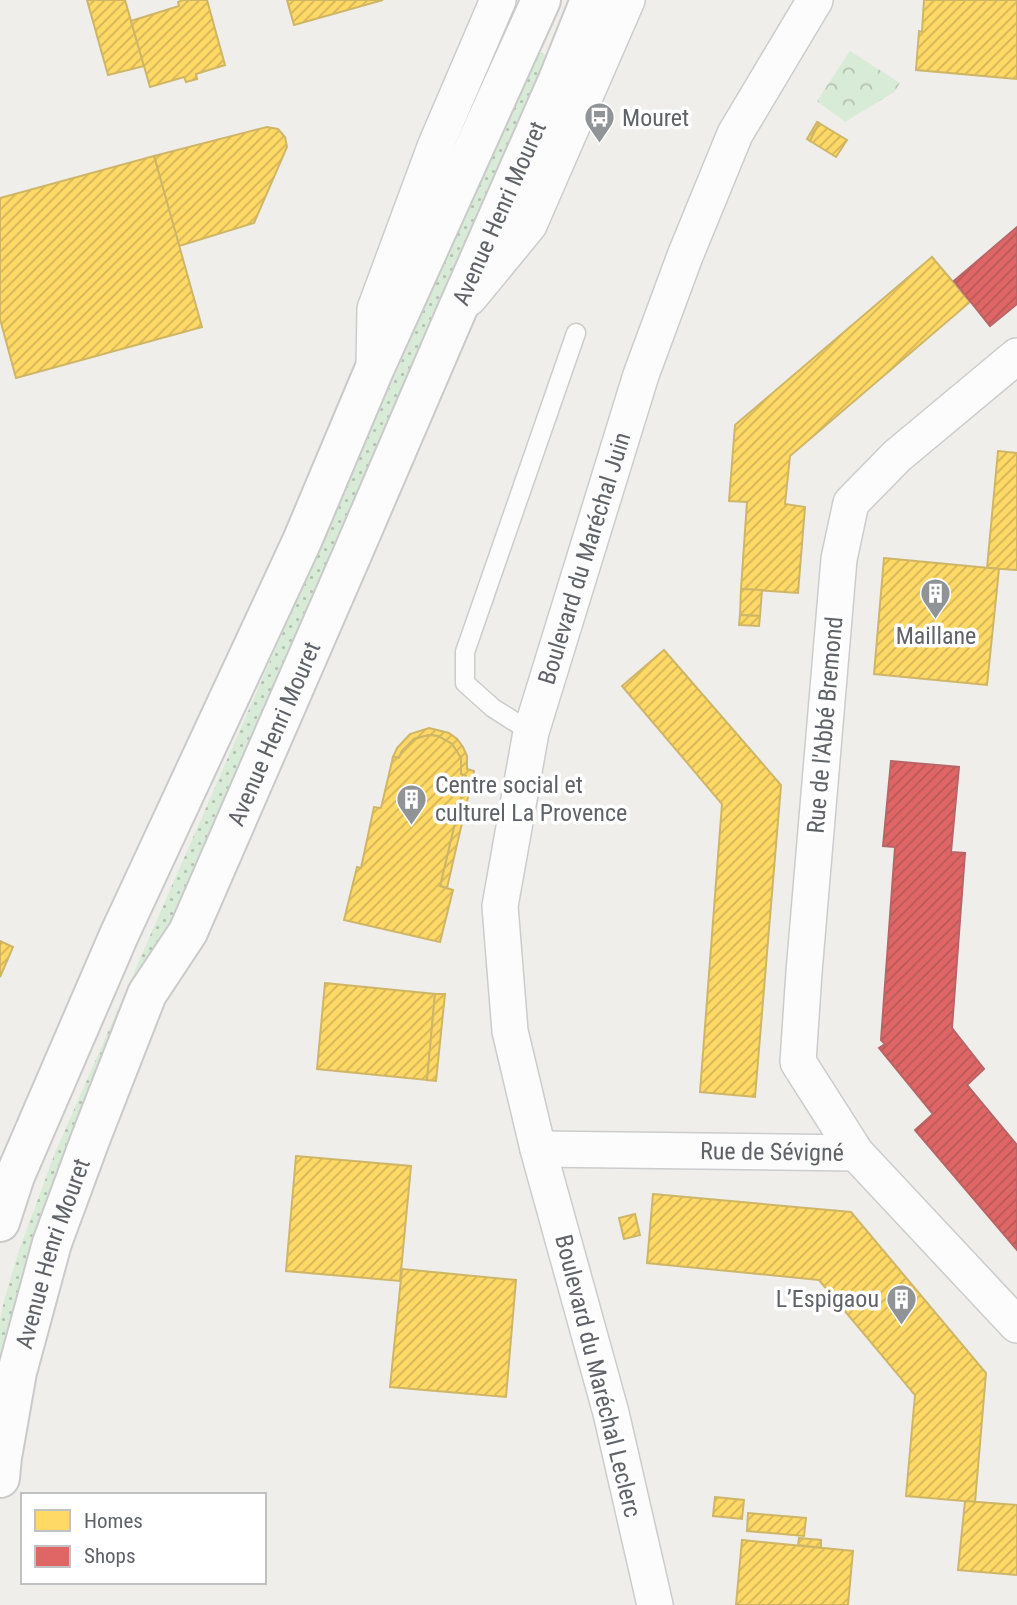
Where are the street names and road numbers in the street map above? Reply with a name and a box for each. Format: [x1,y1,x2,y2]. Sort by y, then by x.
street label: Avenue Henri Mouret [447,117,552,310]
street label: Boulevard du Maréchal Juin [533,429,636,688]
street label: Rue de l'Abbé Bremond [802,615,848,835]
street label: Avenue Henri Mouret [222,637,326,830]
street label: Rue de Sévigné [700,1137,844,1167]
street label: Avenue Henri Mouret [10,1155,96,1352]
street label: Boulevard du Maréchal Leclerc [549,1232,647,1520]

